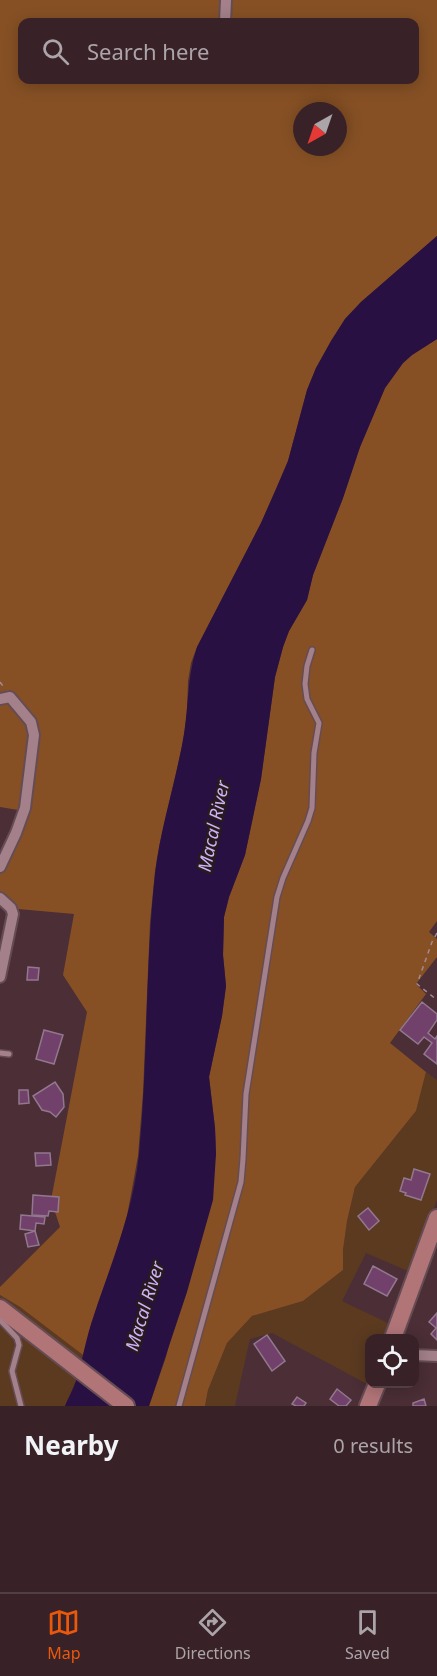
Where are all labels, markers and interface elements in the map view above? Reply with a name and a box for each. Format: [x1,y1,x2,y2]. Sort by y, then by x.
search box [18,18,419,84]
icon: search [39,35,72,68]
text: Search here [87,36,209,66]
north arrow [293,102,347,156]
water label: Macal River [192,777,235,874]
water label: Macal River [119,1257,169,1354]
map controls [365,1334,419,1388]
button: locate [365,1334,419,1388]
text: Nearby [24,1427,119,1463]
text: 0 results [333,1432,413,1459]
tab: Map [47,1606,80,1664]
tab: Directions [175,1606,251,1664]
tab: Saved [345,1606,390,1664]

